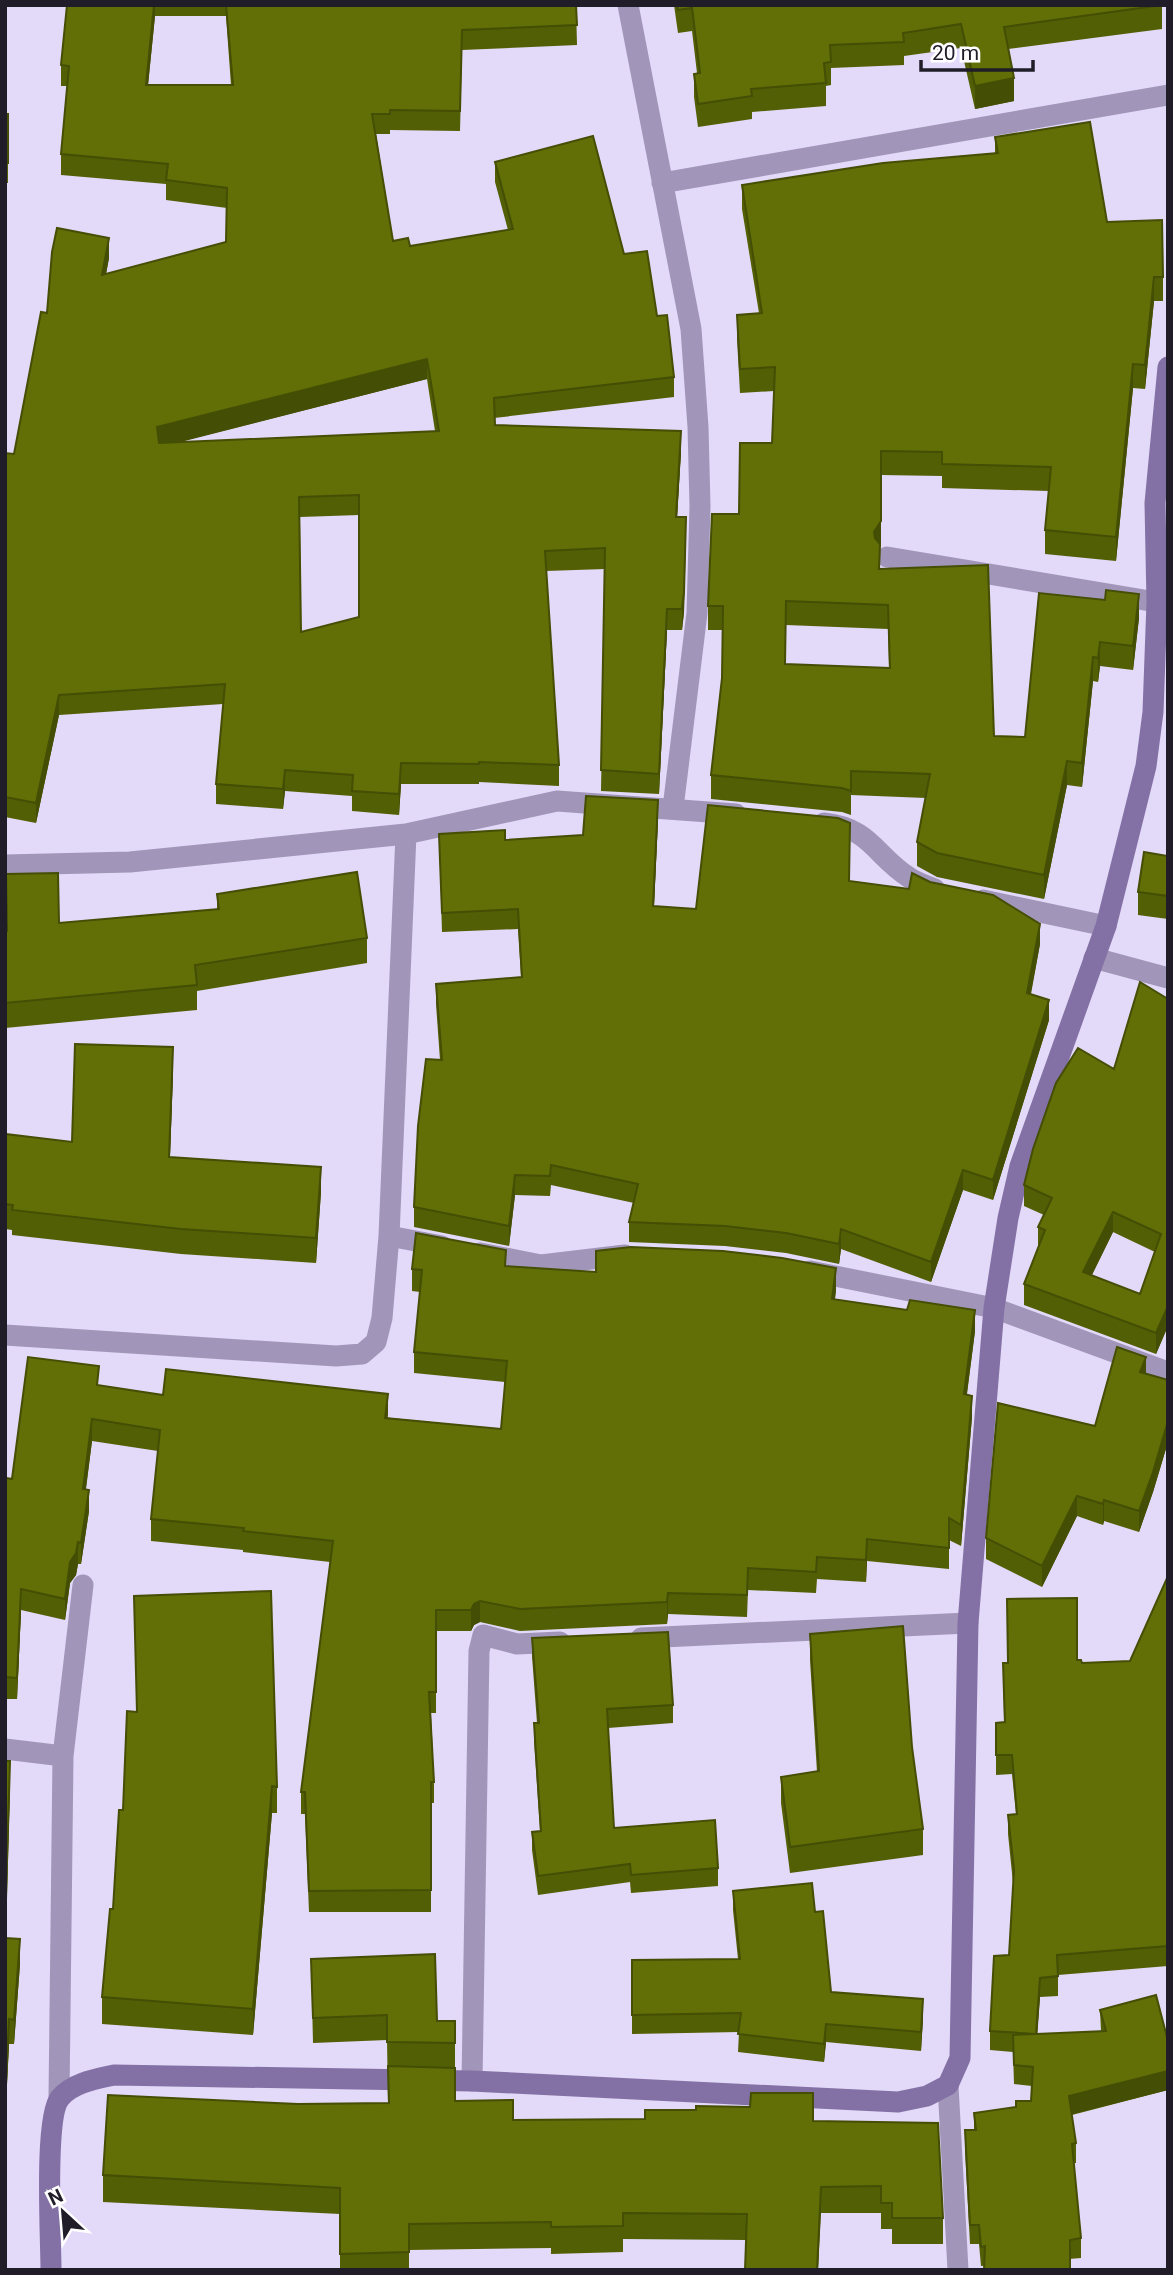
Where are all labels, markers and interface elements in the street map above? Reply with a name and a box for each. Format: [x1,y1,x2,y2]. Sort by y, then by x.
scale bar [921,28,1033,72]
text: 20 m [932,41,979,65]
north arrow [28,2177,98,2247]
text: N [45,2184,67,2210]

